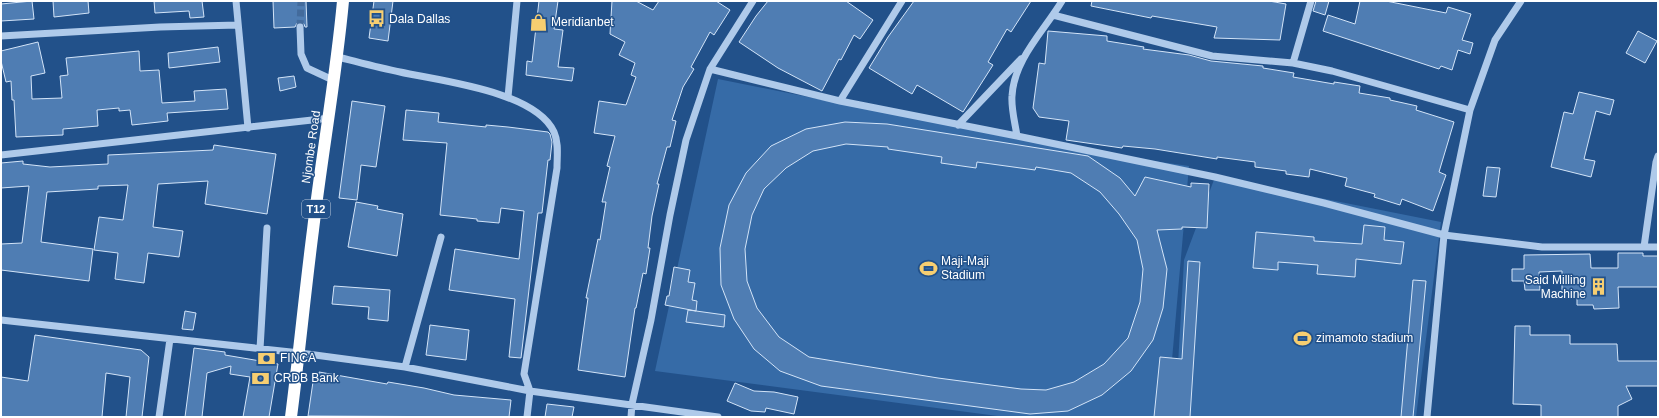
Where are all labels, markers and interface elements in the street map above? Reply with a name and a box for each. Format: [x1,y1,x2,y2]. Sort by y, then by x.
bus stop icon: Dala Dallas [366,9,386,29]
place label: Dala Dallas [389,12,450,26]
shop icon: Meridianbet [528,12,548,32]
place label: Meridianbet [551,15,614,29]
street label: Njombe Road [299,110,323,184]
road number: T12 [302,200,330,218]
place label: Maji-Maji Stadium [941,254,989,282]
sports icon: Maji-Maji Stadium [918,258,938,278]
place label: Said Milling Machine [1525,273,1586,301]
building icon: Said Milling Machine [1589,277,1609,297]
sports icon: zimamoto stadium [1293,328,1313,348]
place label: zimamoto stadium [1316,331,1413,345]
bank icon: FINCA [257,348,277,368]
place label: FINCA [280,351,316,365]
bank icon: CRDB Bank [251,368,271,388]
place label: CRDB Bank [274,371,340,385]

